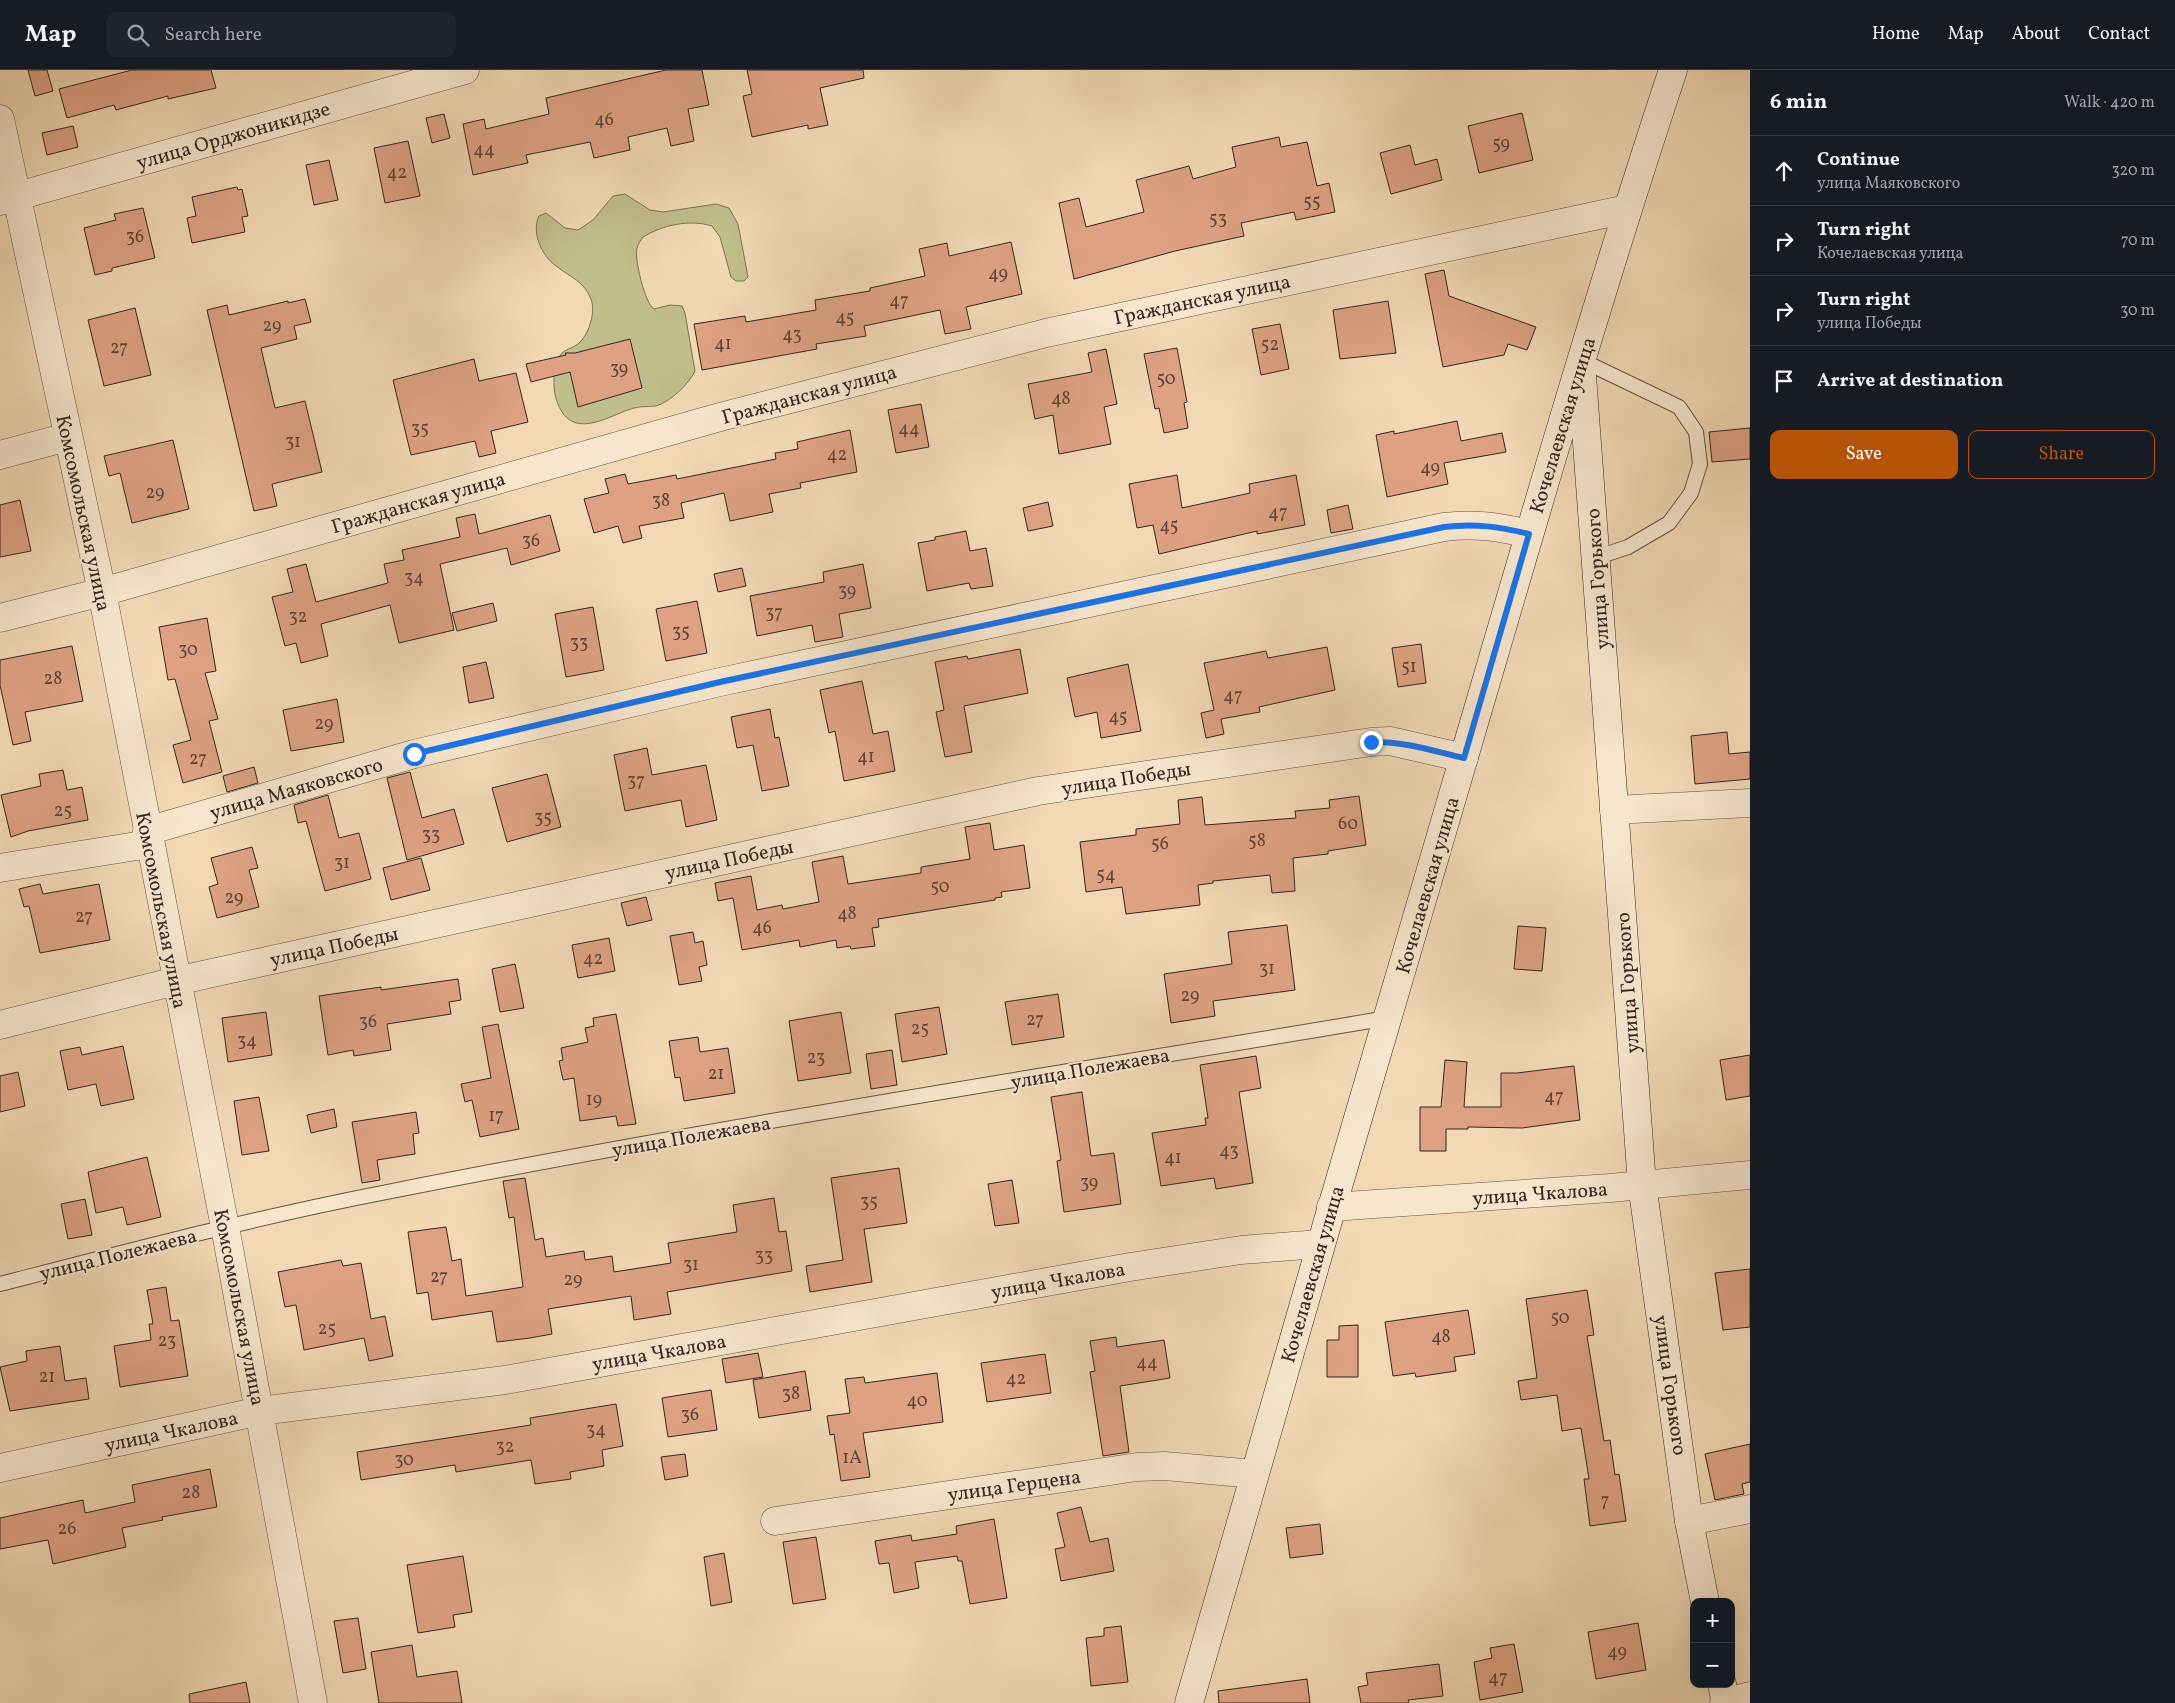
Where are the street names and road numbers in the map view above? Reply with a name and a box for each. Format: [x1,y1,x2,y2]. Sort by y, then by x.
street label: улица Орджоникидзе [134,96,334,178]
street label: Гражданская улица [1111,269,1293,333]
street label: Кочелаевская улица [1524,334,1604,517]
street label: Гражданская улица [719,359,900,433]
street label: Комсомольская улица [48,413,117,614]
street label: Гражданская улица [328,466,509,542]
street label: улица Горького [1580,507,1618,650]
street label: улица Маяковского [207,752,386,828]
street label: улица Победы [1060,756,1193,804]
street label: Кочелаевская улица [1390,794,1468,977]
street label: Комсомольская улица [127,809,193,1011]
street label: улица Победы [663,834,796,888]
street label: улица Горького [1610,911,1648,1054]
street label: улица Победы [268,921,401,975]
street label: улица Полежаева [1009,1042,1172,1098]
street label: улица Полежаева [610,1110,773,1166]
street label: улица Чкалова [1471,1176,1609,1214]
street label: Кочелаевская улица [1275,1183,1353,1366]
street label: Комсомольская улица [205,1206,271,1408]
street label: улица Полежаева [37,1223,200,1289]
street label: улица Чкалова [989,1256,1128,1308]
street label: улица Горького [1645,1313,1693,1457]
street label: улица Чкалова [590,1328,729,1380]
street label: улица Чкалова [102,1405,241,1461]
street label: улица Герцена [946,1464,1083,1510]

